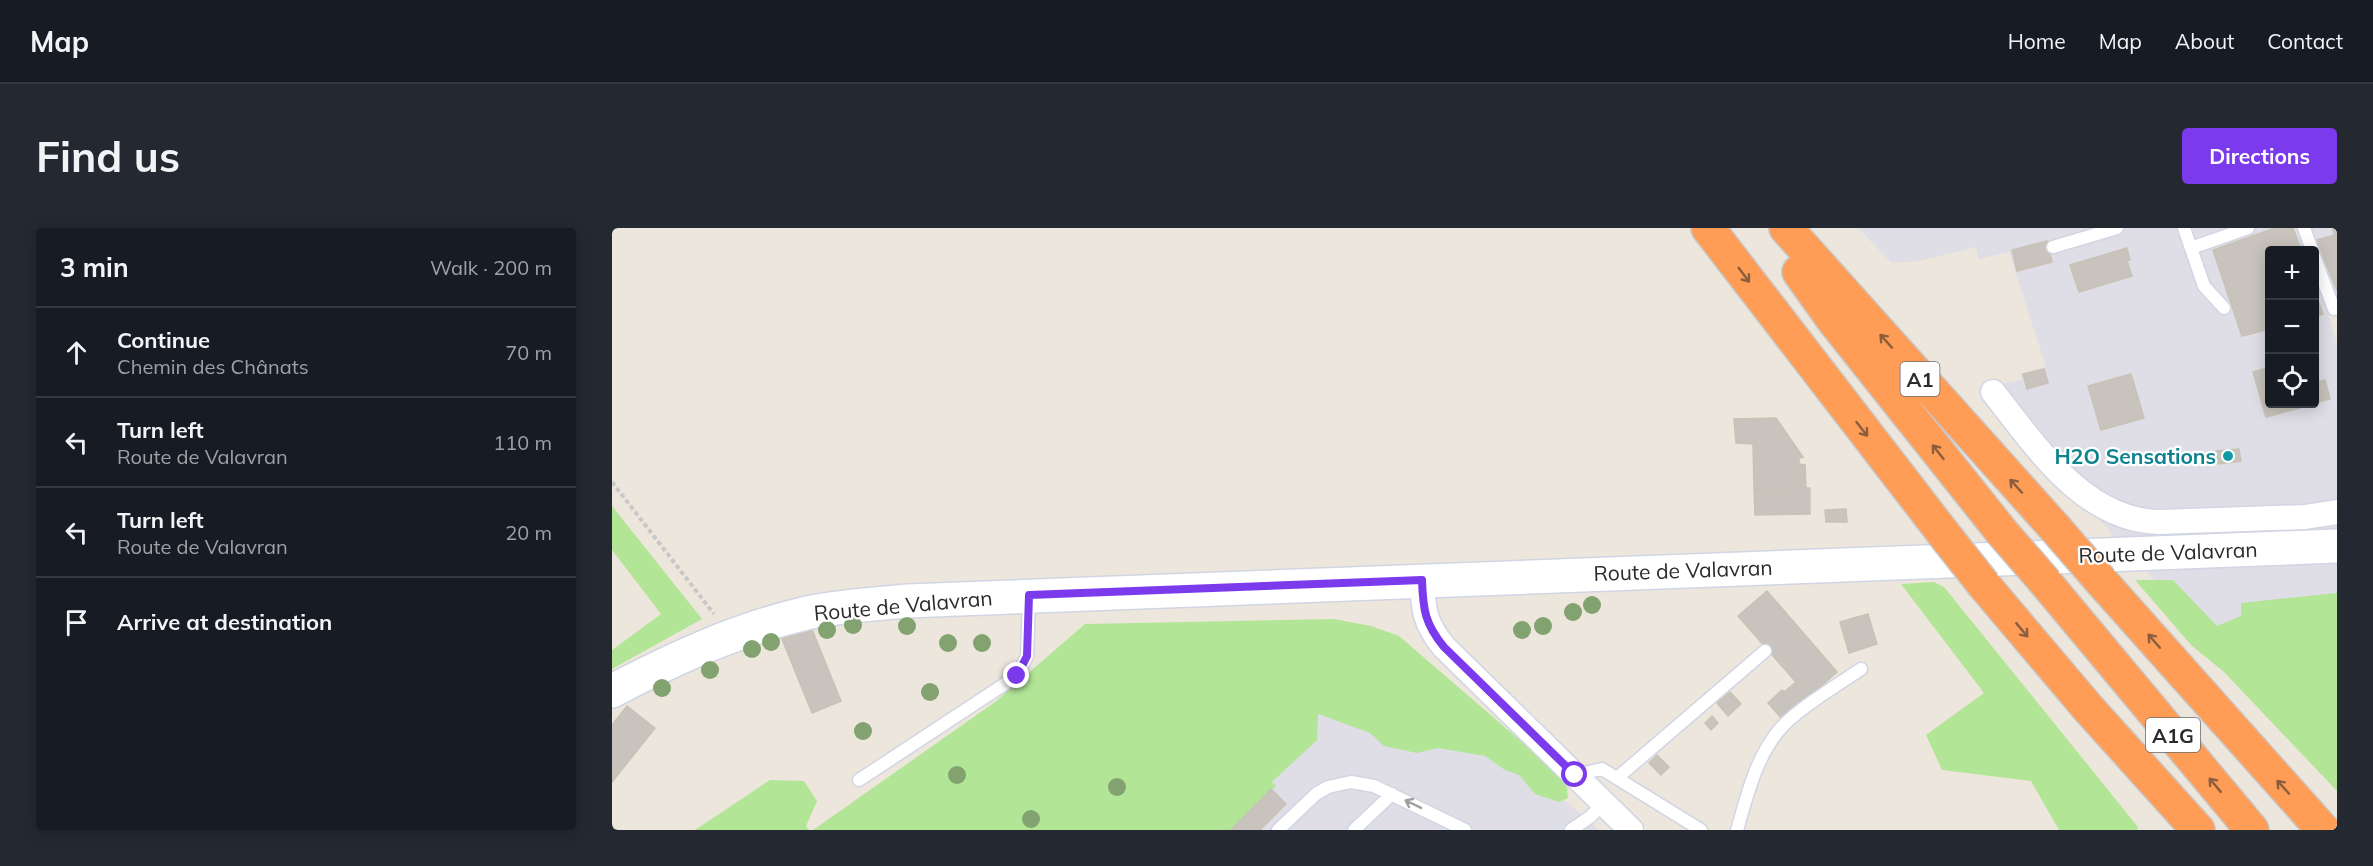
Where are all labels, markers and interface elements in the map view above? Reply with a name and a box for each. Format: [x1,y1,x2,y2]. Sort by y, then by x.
text: Map [30,24,89,59]
text: Home [2008,28,2066,54]
text: Map [2099,28,2142,54]
text: About [2175,28,2234,54]
text: Contact [2267,28,2343,54]
button: Directions [2182,128,2337,184]
text: Find us [36,130,180,183]
map controls [2265,246,2319,408]
button: + [2265,246,2319,300]
text: 3 min [60,251,129,284]
text: Walk · 200 m [430,255,552,280]
one-way arrow [1737,266,1750,282]
button: − [2265,300,2319,354]
text: Continue [117,326,210,354]
one-way arrow [1879,333,1893,348]
icon: ahead [60,336,93,369]
text: 70 m [505,340,552,365]
text: Chemin des Chânats [117,354,309,379]
button: locate [2265,354,2319,408]
road number: A1 [1900,362,1940,396]
text: Turn left [117,416,204,444]
one-way arrow [1856,421,1869,437]
icon: left [60,426,93,459]
text: 110 m [493,430,552,455]
place label: H2O Sensations [2055,443,2216,469]
text: Route de Valavran [117,444,288,469]
one-way arrow [1932,444,1945,460]
marker: H2O Sensations [2221,449,2235,463]
one-way arrow [2009,478,2023,493]
text: Turn left [117,506,204,534]
icon: left [60,516,93,549]
text: 20 m [505,520,552,545]
text: Route de Valavran [117,534,288,559]
street label: Route de Valavran [2078,536,2258,568]
street label: Route de Valavran [1593,554,1773,586]
street label: Route de Valavran [813,584,993,626]
icon: arrive [60,606,93,639]
text: Arrive at destination [117,608,332,636]
one-way arrow [2015,622,2029,637]
one-way arrow [2147,634,2161,649]
route end [1003,662,1029,688]
road number: A1G [2146,718,2200,752]
route start [1561,761,1587,787]
one-way arrow [2208,778,2222,793]
one-way arrow [2277,780,2291,795]
one-way arrow [1404,798,1422,810]

